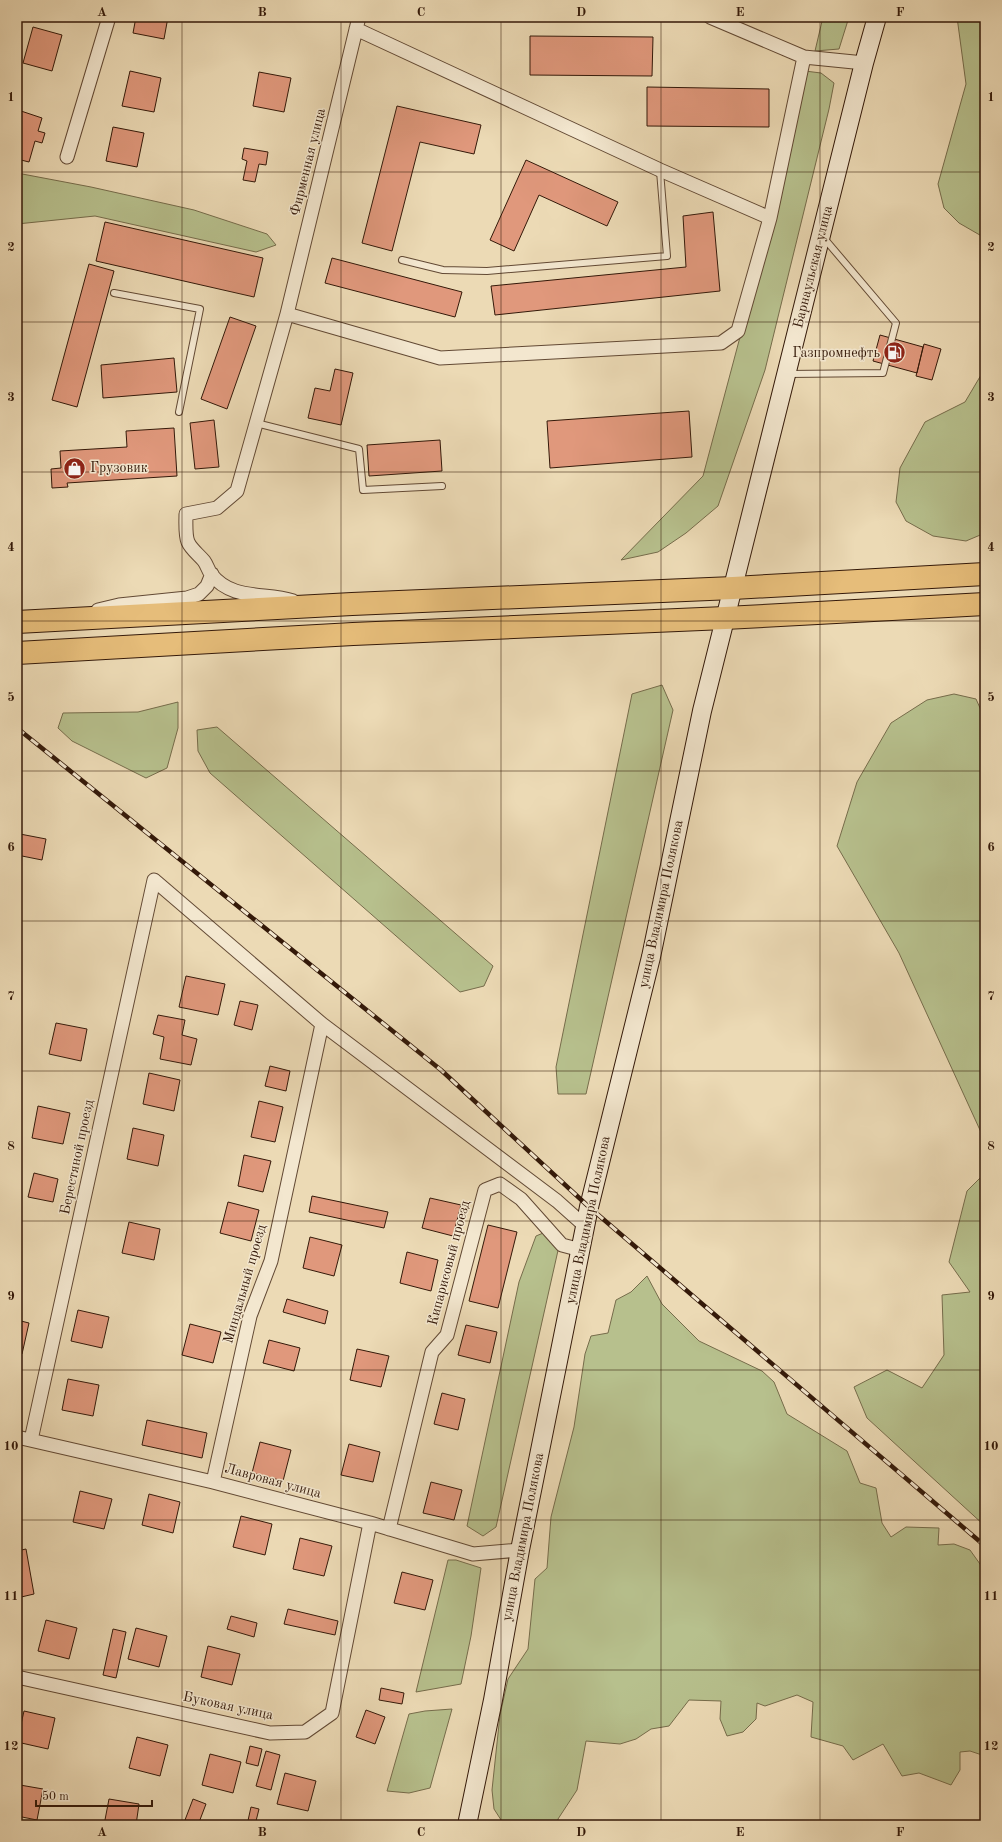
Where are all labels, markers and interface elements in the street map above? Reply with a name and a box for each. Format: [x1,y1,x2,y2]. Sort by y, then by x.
text: A [97,6,107,19]
text: B [257,6,267,19]
text: C [417,6,425,19]
text: D [576,6,586,19]
text: E [736,6,745,19]
text: F [896,6,905,19]
text: 1 [7,91,15,104]
text: 1 [987,91,995,104]
street label: Фирменная улица [288,107,328,217]
street label: Барнаульская улица [791,204,835,330]
text: 2 [7,241,15,254]
text: 2 [987,241,995,254]
fuel station icon: Газпромнефть [882,340,908,366]
place label: Газпромнефть [792,346,880,361]
text: 3 [7,391,15,404]
text: 3 [987,391,995,404]
shop icon: Грузовик [61,455,87,481]
place label: Грузовик [90,461,148,475]
text: 4 [7,541,15,554]
text: 4 [987,541,995,554]
text: 5 [7,691,15,704]
text: 5 [987,691,995,704]
street label: улица Владимира Полякова [636,819,686,989]
text: 6 [7,841,15,854]
text: 6 [987,841,995,854]
text: 7 [7,990,15,1003]
text: 7 [987,990,995,1003]
street label: Берестяной проезд [58,1098,96,1216]
street label: улица Владимира Полякова [563,1135,613,1305]
text: 8 [7,1140,15,1153]
text: 8 [987,1140,995,1153]
street label: Кипарисовый проезд [426,1199,472,1327]
street label: Миндальный проезд [221,1223,269,1345]
text: 9 [7,1290,15,1303]
text: 9 [987,1290,995,1303]
text: 10 [3,1440,19,1453]
text: 10 [983,1440,999,1453]
street label: улица Владимира Полякова [500,1451,546,1622]
street label: Лавровая улица [223,1461,323,1501]
text: 11 [3,1590,19,1603]
text: 11 [983,1590,999,1603]
street label: Буковая улица [182,1690,275,1722]
text: 12 [3,1740,19,1753]
text: 12 [983,1740,999,1753]
scale bar [36,1782,152,1808]
text: 50 m [42,1790,69,1803]
text: A [97,1826,107,1839]
text: B [257,1826,267,1839]
text: C [417,1826,425,1839]
text: D [576,1826,586,1839]
text: E [736,1826,745,1839]
text: F [896,1826,905,1839]

